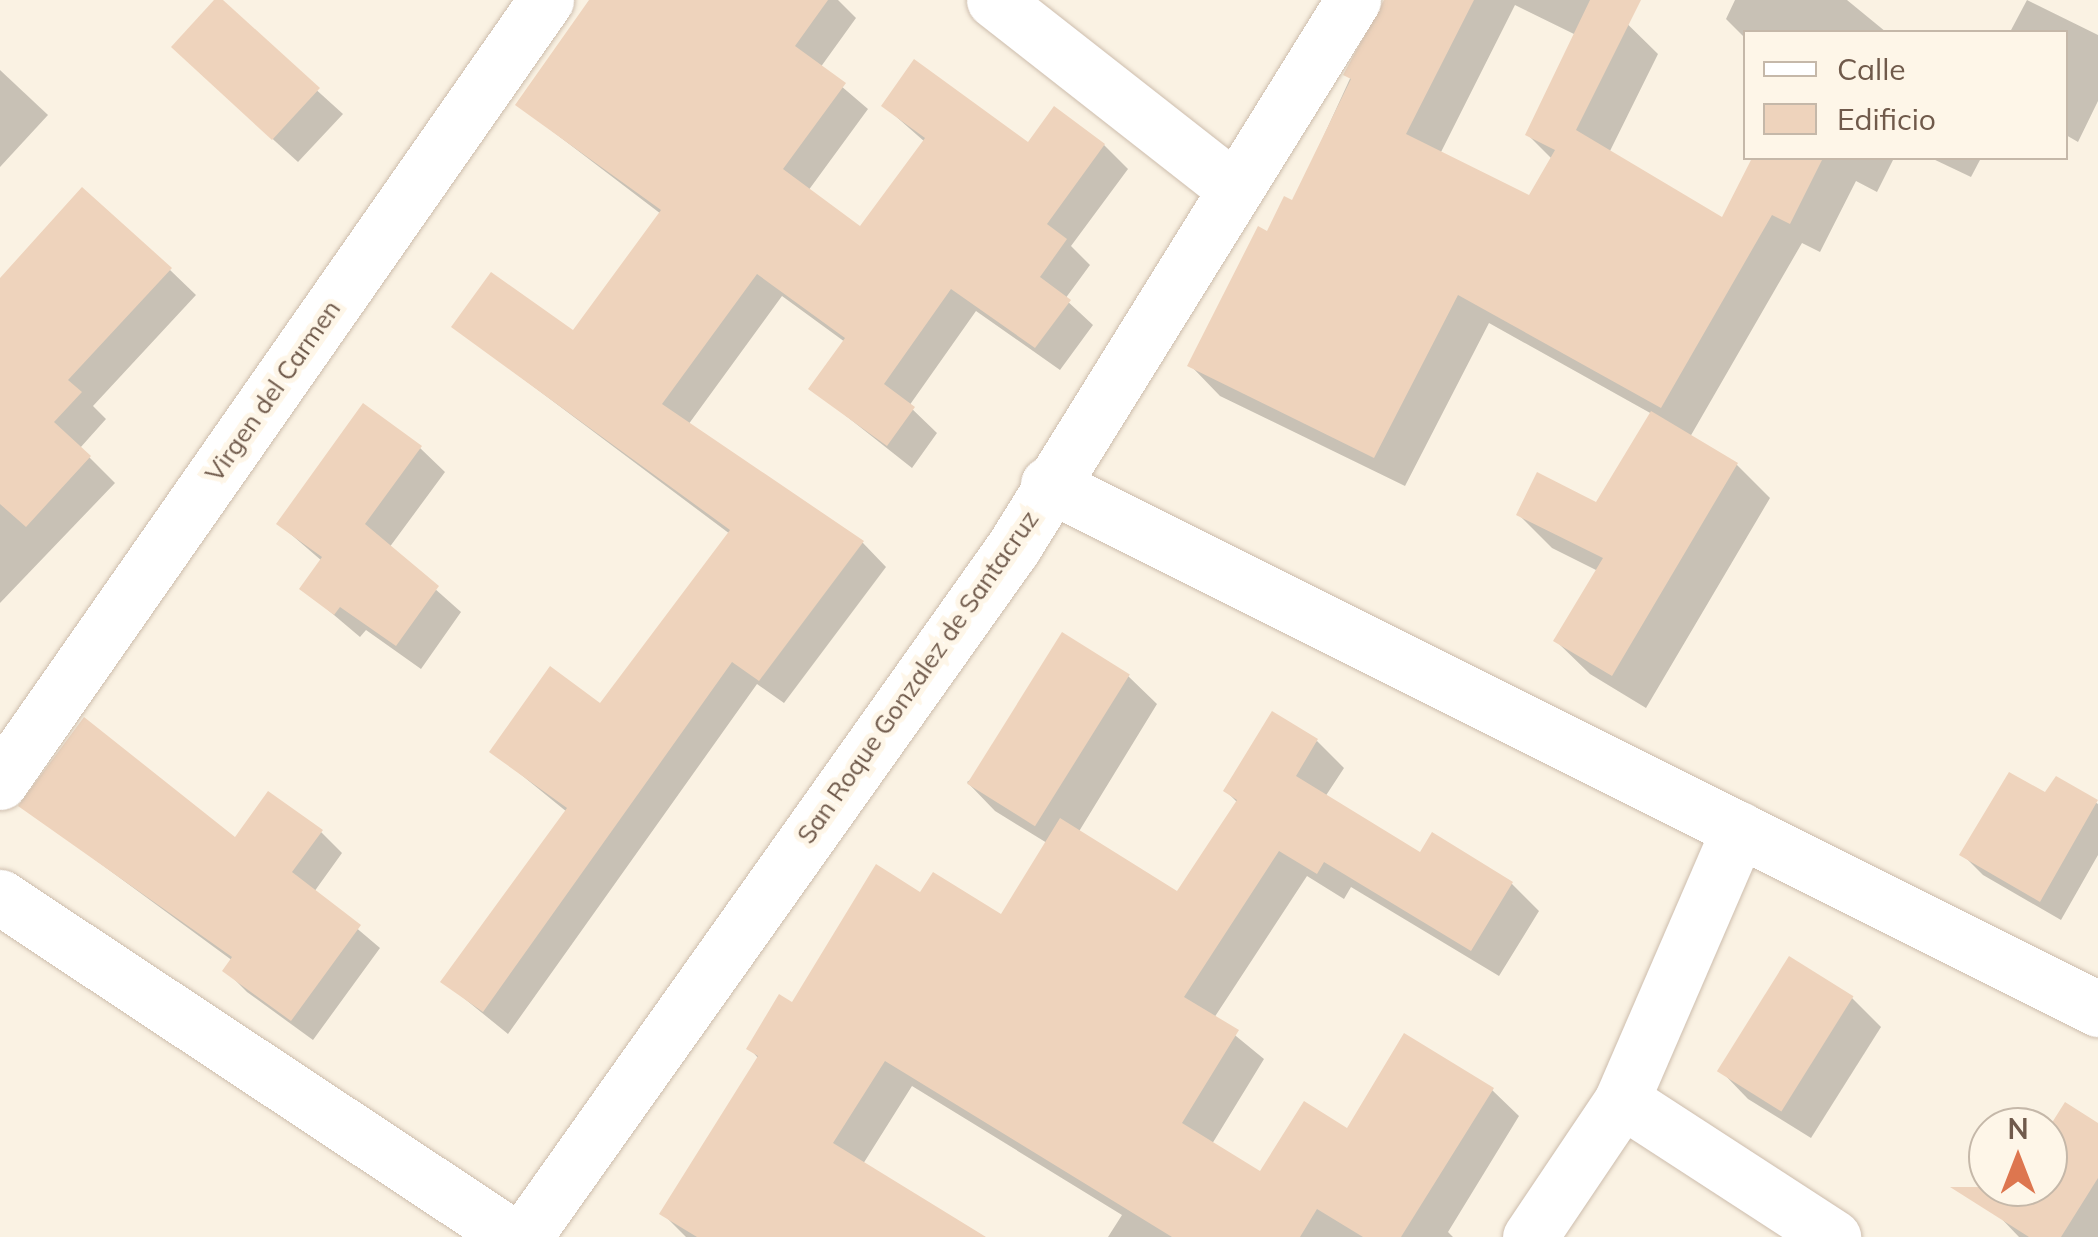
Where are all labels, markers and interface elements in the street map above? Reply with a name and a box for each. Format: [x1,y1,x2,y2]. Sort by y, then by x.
legend [1743,30,2068,160]
text: Calle [1837,50,1906,88]
text: Edificio [1837,100,1936,138]
street label: Virgen del Carmen [199,295,347,487]
street label: San Roque Gonzalez de Santacruz [791,505,1045,849]
north arrow [1968,1107,2068,1207]
text: N [2007,1111,2029,1146]

